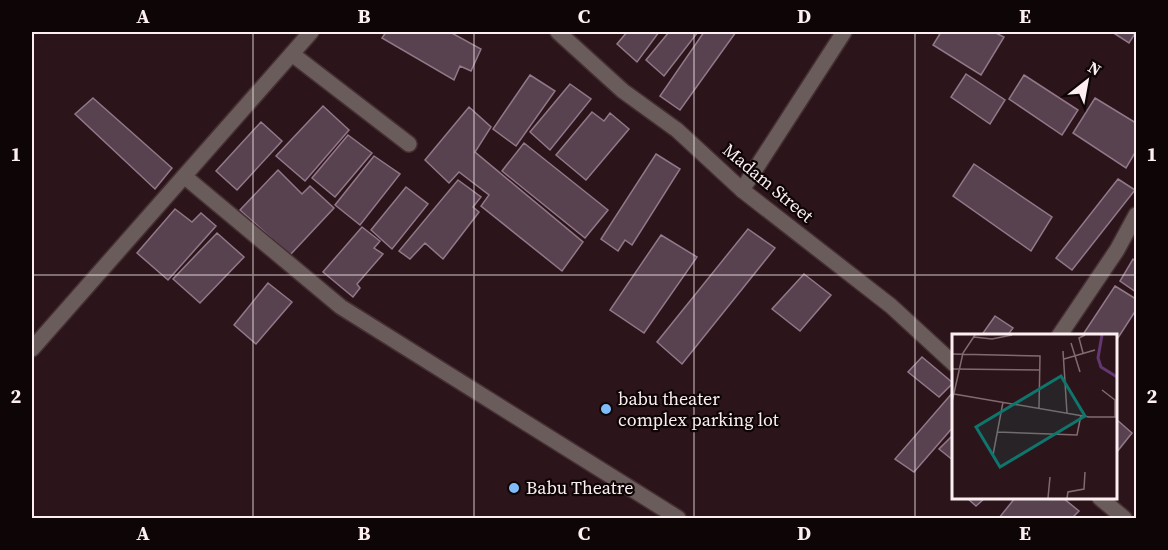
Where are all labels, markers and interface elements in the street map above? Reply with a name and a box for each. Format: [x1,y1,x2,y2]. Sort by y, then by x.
text: A [136,2,150,30]
text: B [357,2,371,30]
text: C [578,2,590,30]
text: D [797,2,811,30]
text: E [1019,2,1031,30]
north arrow [1057,51,1117,111]
text: N [1084,56,1106,81]
street label: Madam Street [718,137,819,228]
text: 1 [11,140,21,168]
text: 1 [1147,140,1157,168]
inset map [952,334,1117,499]
text: 2 [11,382,22,410]
text: 2 [1147,382,1158,410]
place label: babu theater complex parking lot [618,386,779,432]
marker: babu theater complex parking lot [599,402,613,416]
place label: Babu Theatre [526,475,633,500]
marker: Babu Theatre [507,481,521,495]
text: A [136,519,150,547]
text: B [357,519,371,547]
text: C [578,519,590,547]
text: D [797,519,811,547]
text: E [1019,519,1031,547]

